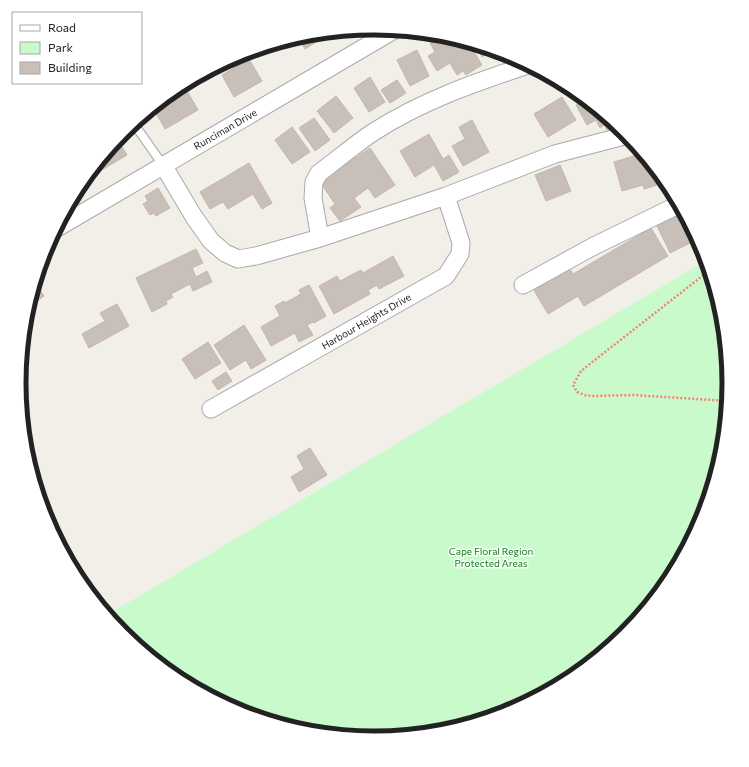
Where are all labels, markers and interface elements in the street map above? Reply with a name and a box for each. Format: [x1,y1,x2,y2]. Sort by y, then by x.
legend [12,12,142,84]
text: Road [48,20,76,34]
text: Park [48,40,74,54]
text: Building [48,60,92,74]
street label: Runciman Drive [191,106,259,152]
street label: Harbour Heights Drive [319,290,413,352]
park label: Cape Floral Region Protected Areas [449,545,533,569]

